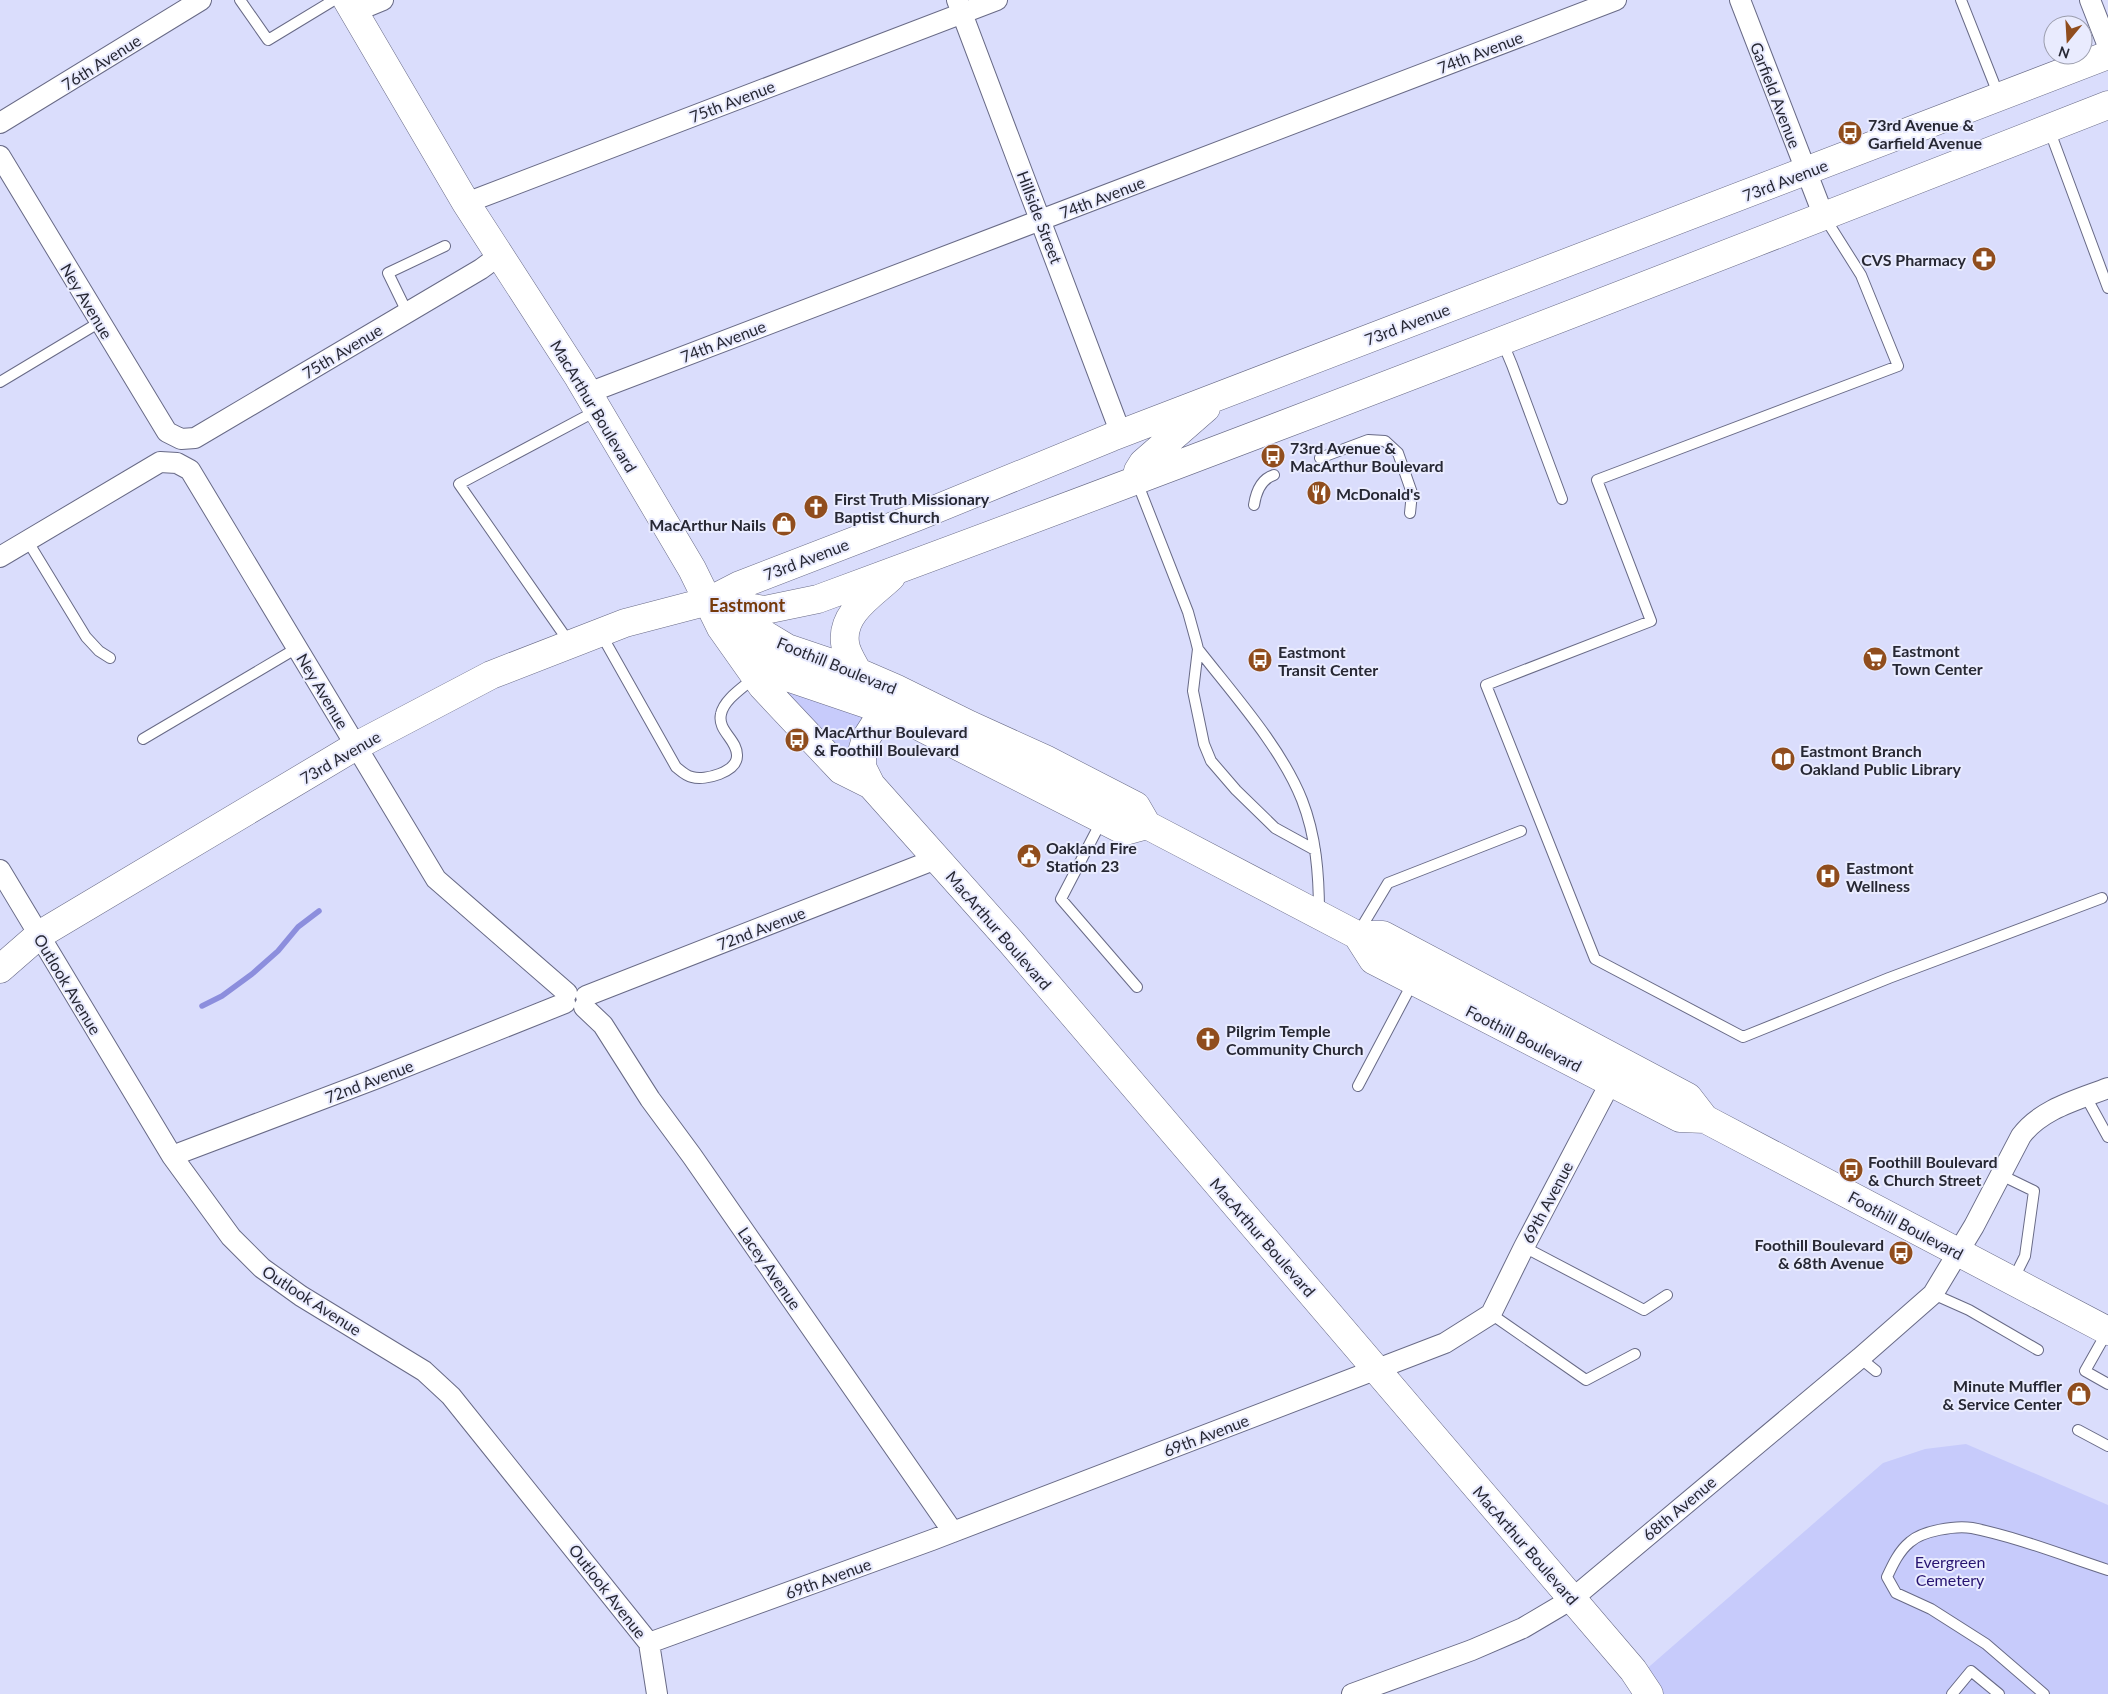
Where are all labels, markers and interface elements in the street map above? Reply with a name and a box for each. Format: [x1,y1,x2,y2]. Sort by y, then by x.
north arrow [2043,15,2093,65]
street label: 74th Avenue [1435,27,1525,77]
street label: 76th Avenue [58,30,144,94]
street label: Garfield Avenue [1747,39,1805,151]
text: N [2056,43,2072,63]
street label: 75th Avenue [687,76,777,126]
place label: 73rd Avenue & Garfield Avenue [1868,115,1982,152]
bus stop icon: 73rd Avenue & Garfield Avenue [1837,120,1863,146]
street label: 73rd Avenue [1740,155,1830,205]
street label: Hillside Street [1014,168,1067,266]
street label: 74th Avenue [1057,172,1147,222]
pharmacy icon: CVS Pharmacy [1971,246,1997,272]
place label: CVS Pharmacy [1861,250,1967,269]
street label: Ney Avenue [57,260,117,342]
street label: 73rd Avenue [1362,299,1452,349]
street label: 74th Avenue [678,316,768,366]
street label: 75th Avenue [299,320,385,382]
street label: MacArthur Boulevard [547,336,641,476]
place label: 73rd Avenue & MacArthur Boulevard [1290,438,1443,475]
bus stop icon: 73rd Avenue & MacArthur Boulevard [1260,443,1286,469]
restaurant icon: McDonald's [1306,480,1332,506]
place label: McDonald's [1336,484,1420,503]
place label: First Truth Missionary Baptist Church [834,489,990,526]
church icon: First Truth Missionary Baptist Church [803,494,829,520]
shop icon: MacArthur Nails [771,511,797,537]
place label: MacArthur Nails [649,515,766,534]
street label: 73rd Avenue [761,534,851,584]
district label: Eastmont [709,594,785,616]
street label: Foothill Boulevard [774,632,900,698]
place label: Eastmont Town Center [1892,641,1983,678]
place label: Eastmont Transit Center [1278,642,1378,679]
supermarket icon: Eastmont Town Center [1862,646,1888,672]
bus stop icon: Eastmont Transit Center [1247,647,1273,673]
street label: Ney Avenue [293,650,353,732]
place label: MacArthur Boulevard & Foothill Boulevard [814,722,967,759]
street label: 73rd Avenue [296,726,384,788]
bus stop icon: MacArthur Boulevard & Foothill Boulevard [784,727,810,753]
place label: Eastmont Branch Oakland Public Library [1800,741,1962,778]
library icon: Eastmont Branch Oakland Public Library [1770,746,1796,772]
place label: Oakland Fire Station 23 [1046,838,1137,875]
public building icon: Oakland Fire Station 23 [1016,843,1042,869]
place label: Eastmont Wellness [1846,858,1914,895]
hospital icon: Eastmont Wellness [1815,863,1841,889]
street label: MacArthur Boulevard [942,867,1056,993]
street label: 72nd Avenue [714,902,808,954]
street label: Outlook Avenue [31,930,105,1038]
street label: Foothill Boulevard [1463,1001,1585,1075]
place label: Pilgrim Temple Community Church [1226,1021,1364,1058]
church icon: Pilgrim Temple Community Church [1195,1026,1221,1052]
street label: 72nd Avenue [322,1055,416,1107]
place label: Foothill Boulevard & Church Street [1868,1152,1998,1189]
bus stop icon: Foothill Boulevard & Church Street [1838,1157,1864,1183]
street label: 69th Avenue [1518,1158,1576,1246]
street label: MacArthur Boulevard [1206,1174,1320,1300]
street label: Foothill Boulevard [1845,1187,1967,1263]
street label: Lacey Avenue [735,1223,805,1313]
place label: Foothill Boulevard & 68th Avenue [1754,1235,1884,1272]
bus stop icon: Foothill Boulevard & 68th Avenue [1888,1240,1914,1266]
street label: Outlook Avenue [259,1261,365,1339]
place label: Minute Muffler & Service Center [1942,1376,2062,1413]
shop icon: Minute Muffler & Service Center [2066,1381,2092,1407]
street label: 69th Avenue [1161,1410,1251,1460]
street label: 68th Avenue [1639,1472,1719,1544]
street label: MacArthur Boulevard [1469,1482,1583,1608]
street label: Outlook Avenue [565,1540,651,1642]
park label: Evergreen Cemetery [1915,1552,1985,1589]
street label: 69th Avenue [783,1554,873,1602]

